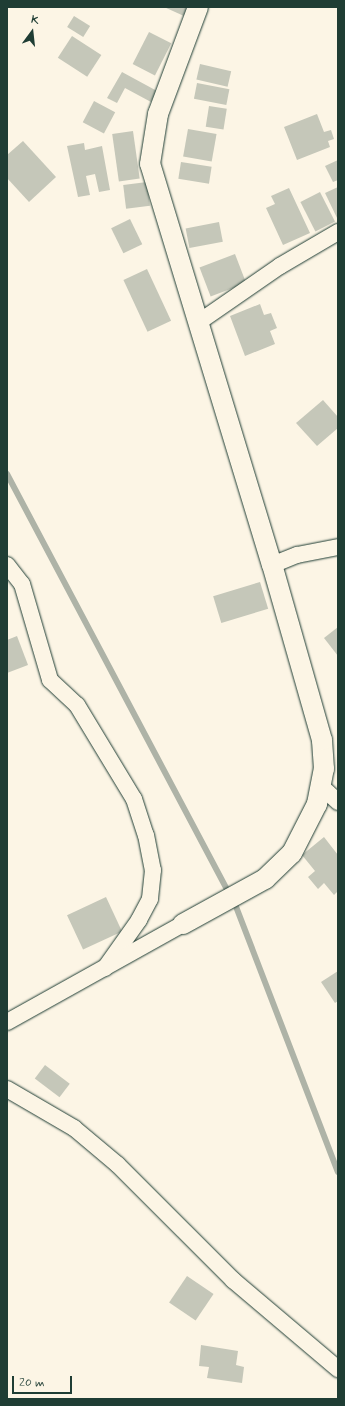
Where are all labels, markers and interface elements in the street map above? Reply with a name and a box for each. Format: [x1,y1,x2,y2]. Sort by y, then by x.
north arrow [12,12,52,52]
text: K [30,13,41,28]
scale bar [14,1368,74,1394]
text: 20 m [19,1375,45,1391]

